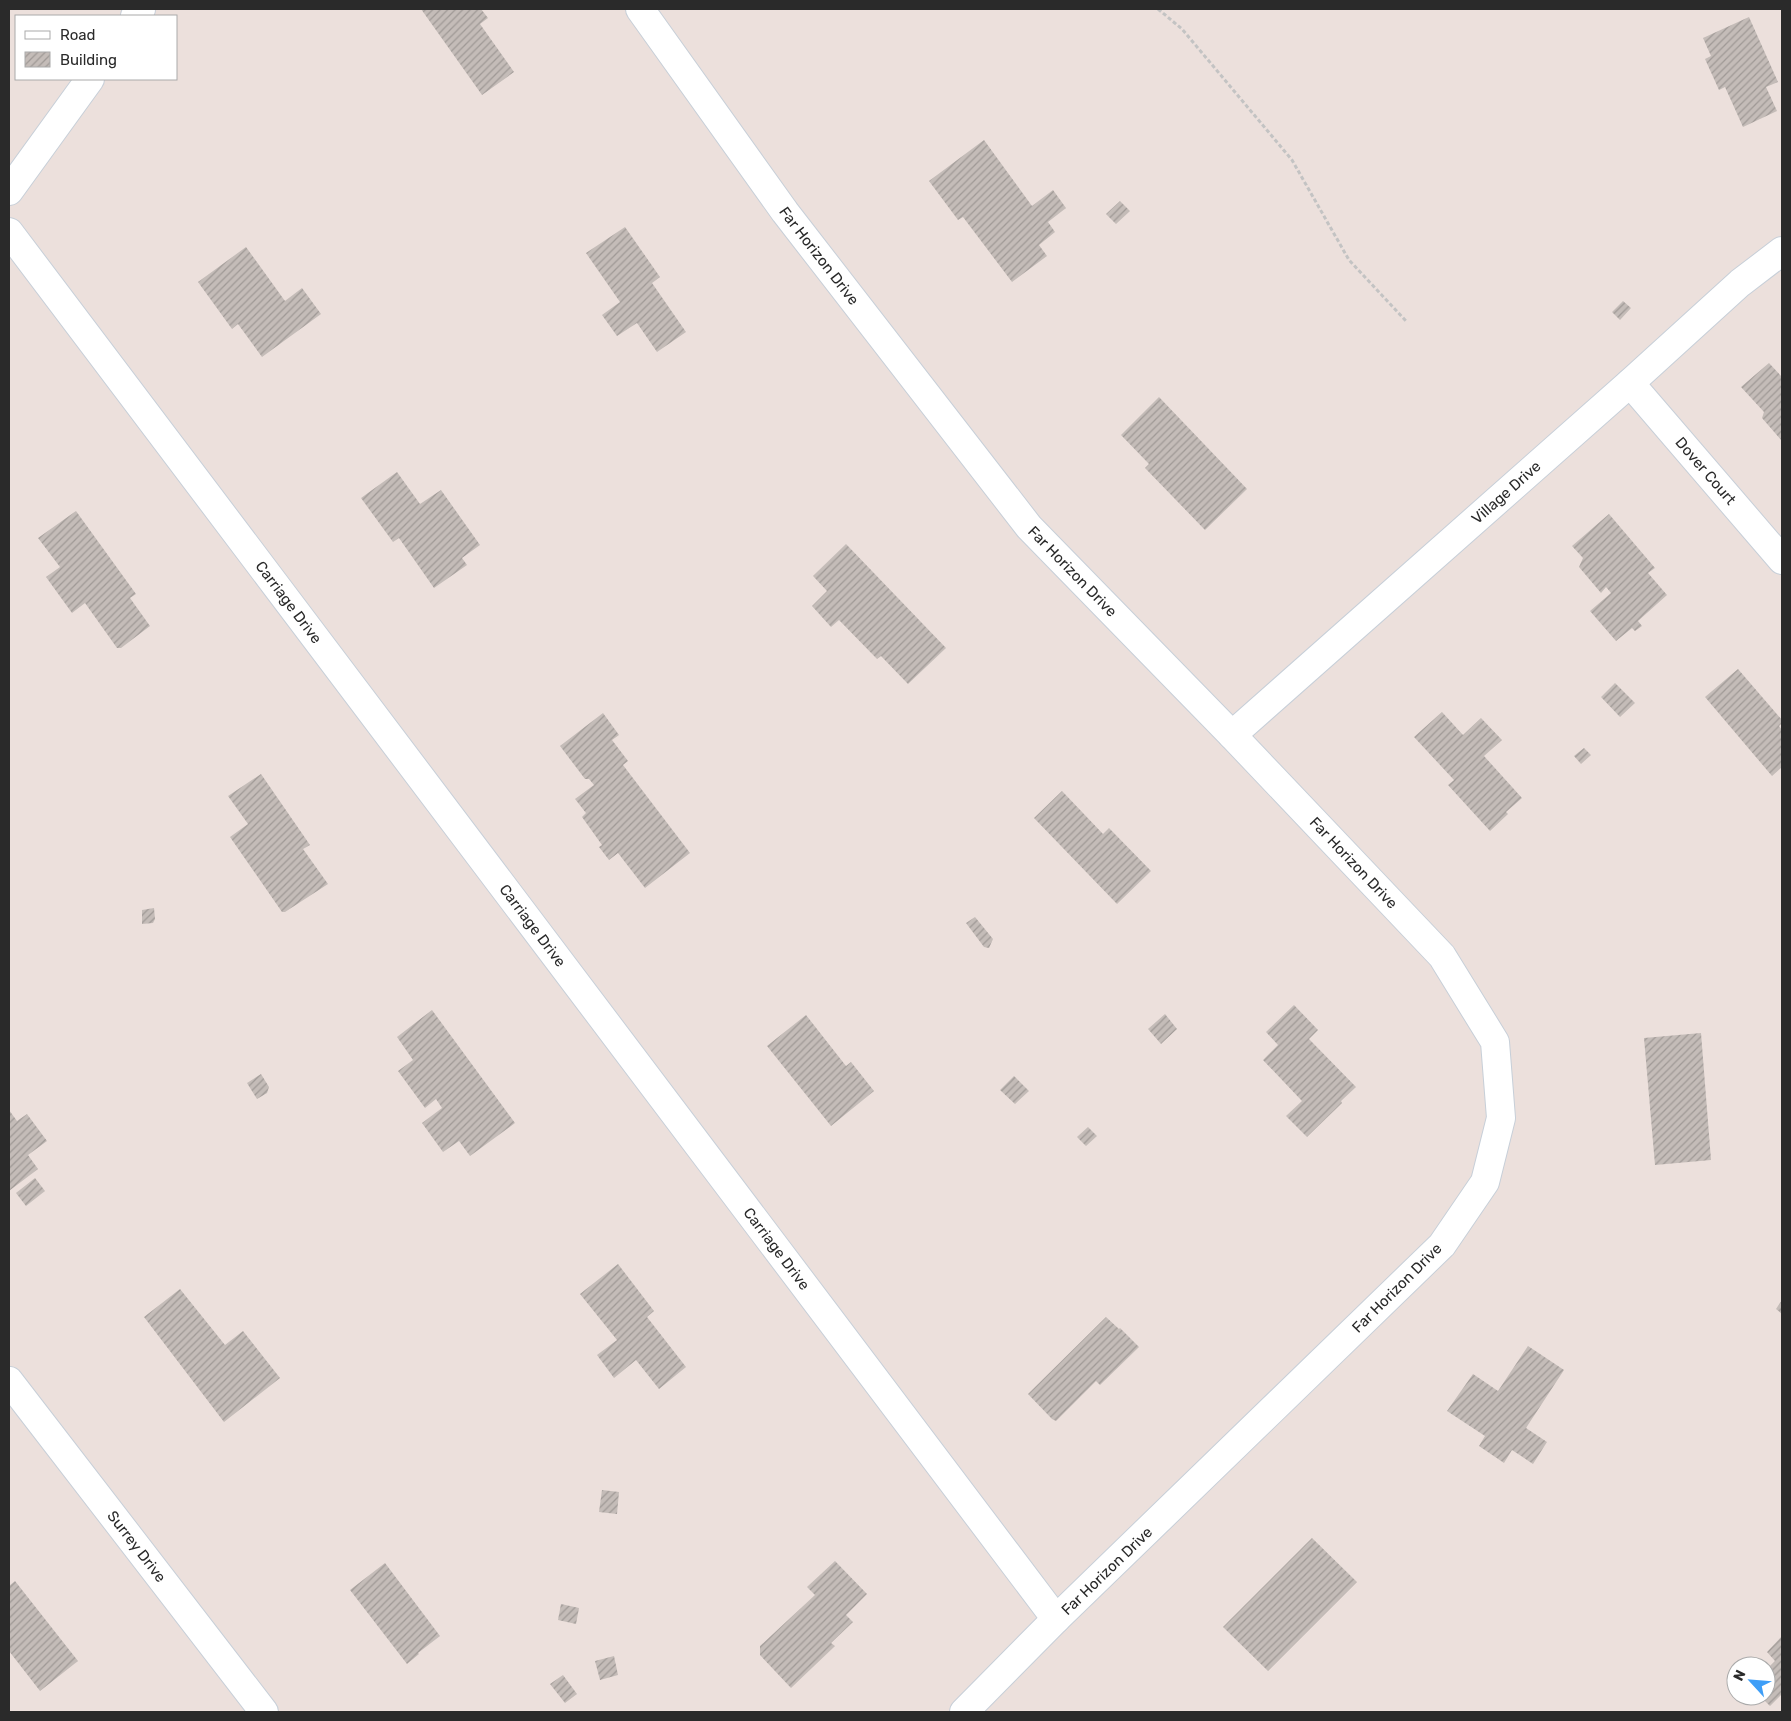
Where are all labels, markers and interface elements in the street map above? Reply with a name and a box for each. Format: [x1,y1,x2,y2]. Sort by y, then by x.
legend [15,15,178,80]
text: Road [60,26,96,44]
text: Building [60,51,117,69]
street label: Far Horizon Drive [775,203,863,309]
street label: Dover Court [1672,433,1740,509]
street label: Village Drive [1468,457,1544,528]
street label: Far Horizon Drive [1024,522,1121,620]
street label: Carriage Drive [252,557,326,647]
street label: Far Horizon Drive [1306,813,1401,912]
street label: Carriage Drive [496,881,570,970]
street label: Carriage Drive [740,1204,814,1294]
street label: Far Horizon Drive [1348,1239,1446,1337]
street label: Surrey Drive [103,1507,170,1586]
street label: Far Horizon Drive [1058,1523,1156,1619]
north arrow [1726,1656,1776,1706]
text: N [1730,1667,1750,1684]

